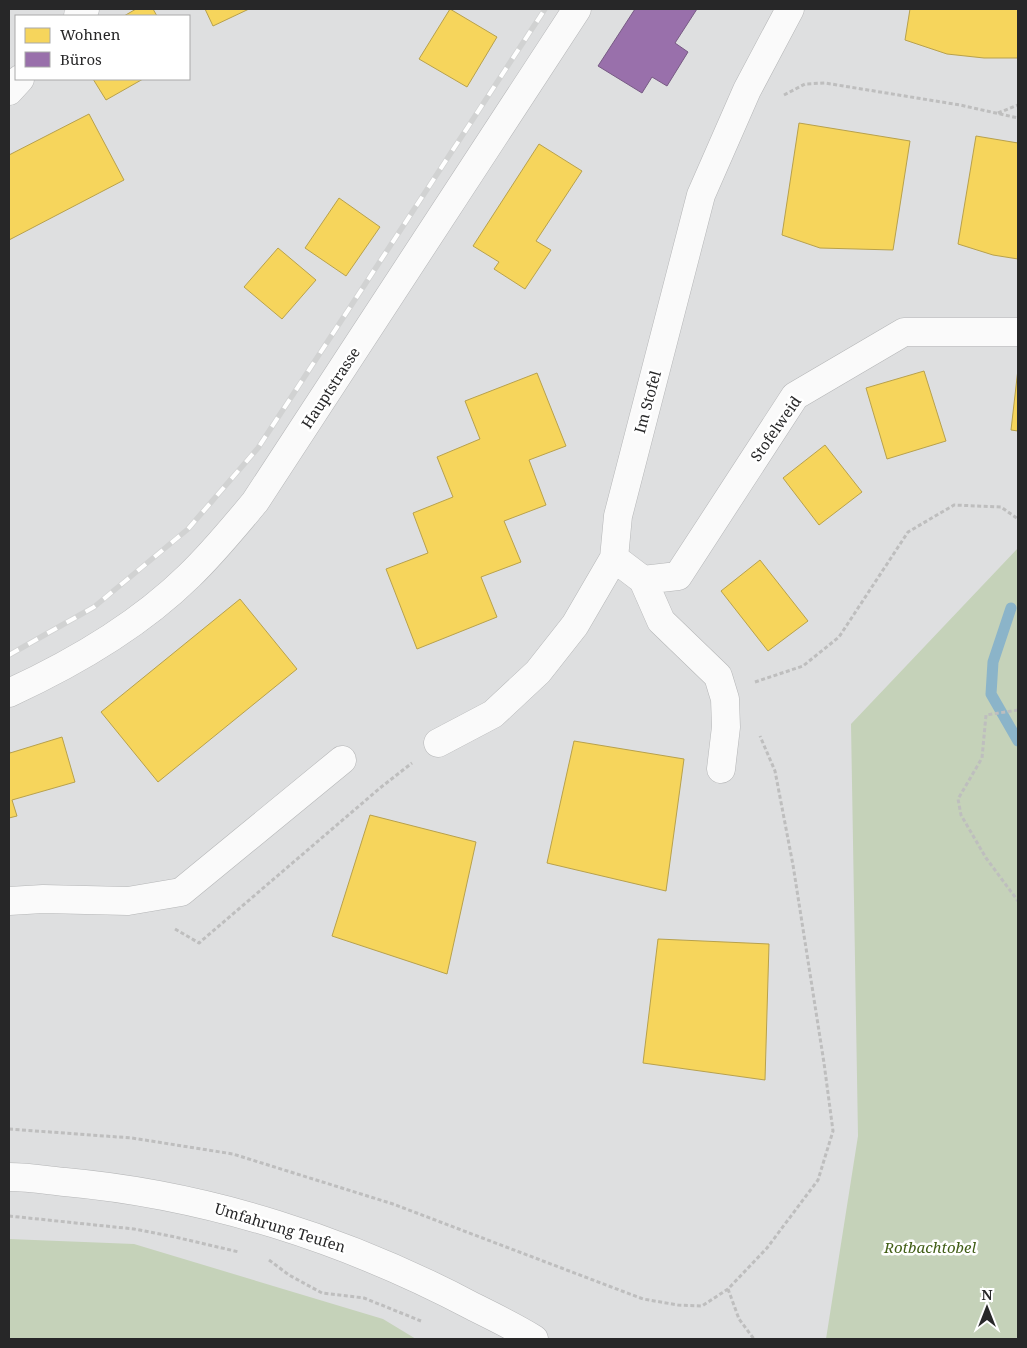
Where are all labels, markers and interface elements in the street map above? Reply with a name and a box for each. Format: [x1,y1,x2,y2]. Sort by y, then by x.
legend [15,15,190,80]
text: Wohnen [60,24,121,44]
text: Büros [60,49,102,69]
street label: Hauptstrasse [296,343,364,432]
street label: Im Stofel [629,368,665,435]
street label: Stofelweid [745,392,805,465]
street label: Umfahrung Teufen [212,1198,349,1257]
park label: Rotbachtobel [883,1237,976,1257]
north arrow [962,1283,1012,1333]
text: N [981,1285,993,1304]

